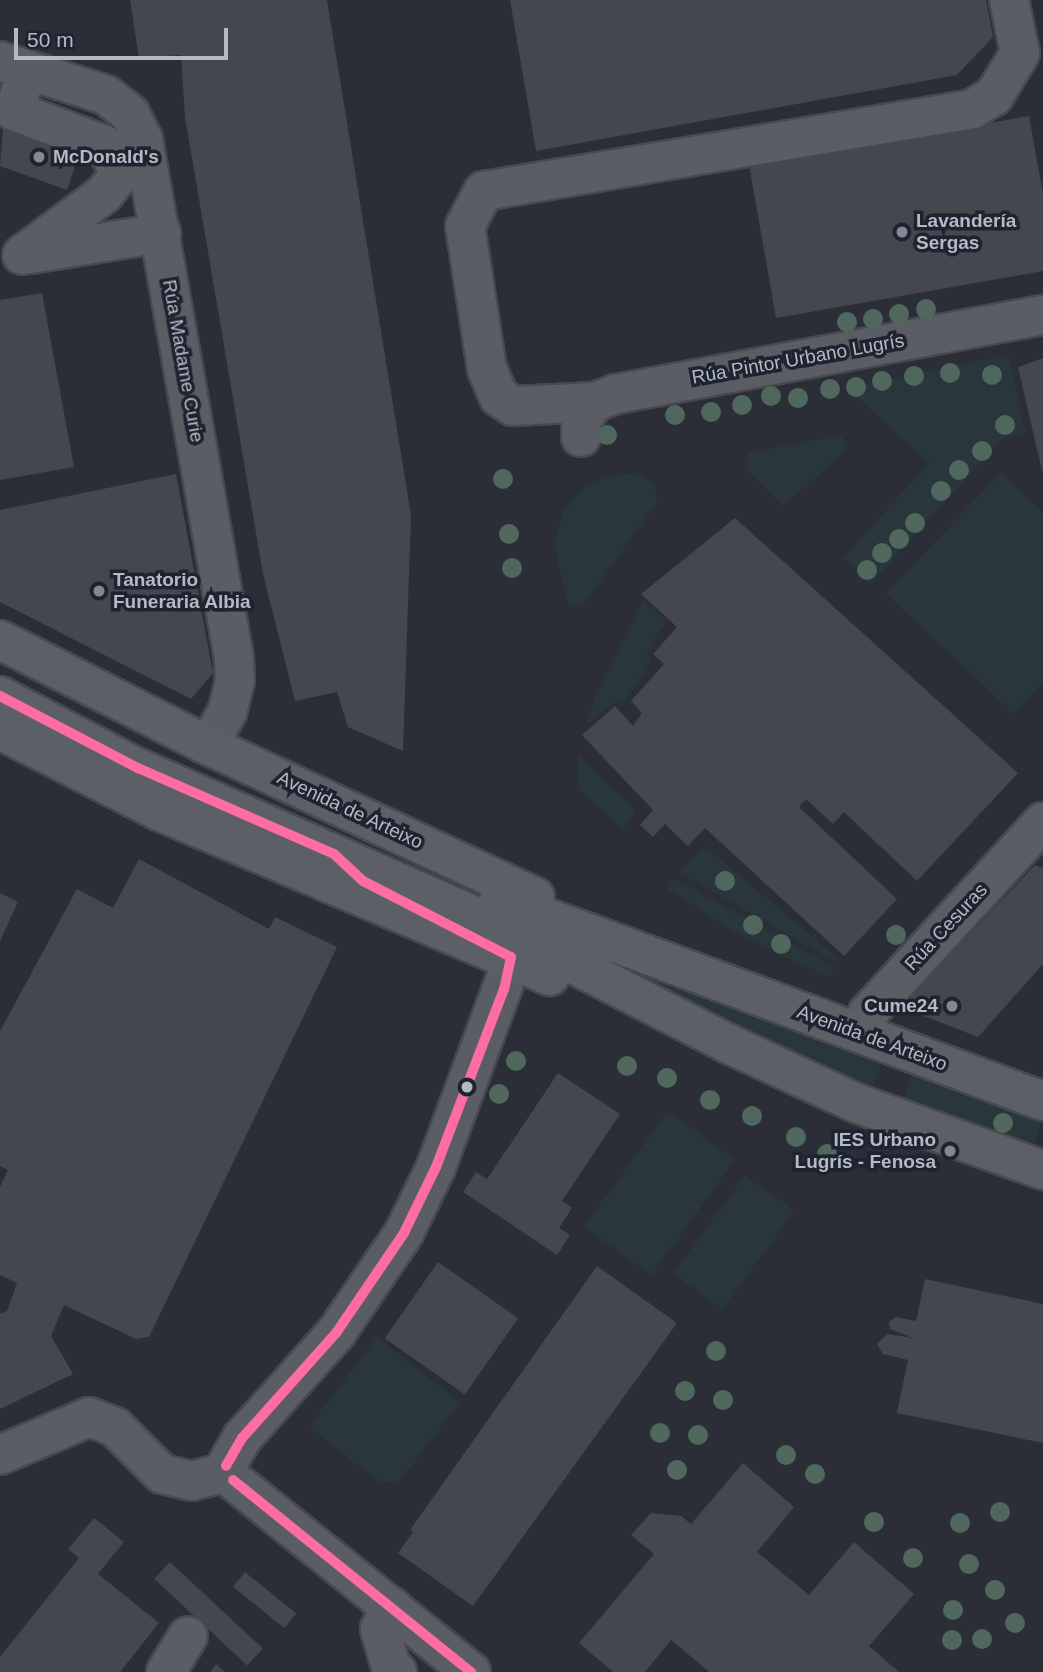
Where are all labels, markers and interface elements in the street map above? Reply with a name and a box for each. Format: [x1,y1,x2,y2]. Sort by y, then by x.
scale bar [18,14,231,58]
text: 50 m [27,28,74,51]
place label: McDonald's [53,146,159,168]
marker: McDonald's [31,149,47,165]
place label: Lavandería Sergas [916,210,1016,254]
marker: Lavandería Sergas [894,224,910,240]
street label: Rúa Madame Curie [157,278,209,444]
street label: Rúa Pintor Urbano Lugrís [690,329,906,389]
place label: Tanatorio Funeraria Albia [113,569,251,613]
marker: Tanatorio Funeraria Albia [91,583,107,599]
street label: Avenida de Arteixo [273,766,427,854]
street label: Rúa Cesuras [900,879,992,975]
place label: Cume24 [864,995,938,1017]
marker: Cume24 [944,998,960,1014]
street label: Avenida de Arteixo [793,1000,951,1076]
unlabelled marker [460,1080,474,1094]
place label: IES Urbano Lugrís - Fenosa [795,1129,936,1173]
marker: IES Urbano Lugrís - Fenosa [942,1143,958,1159]

